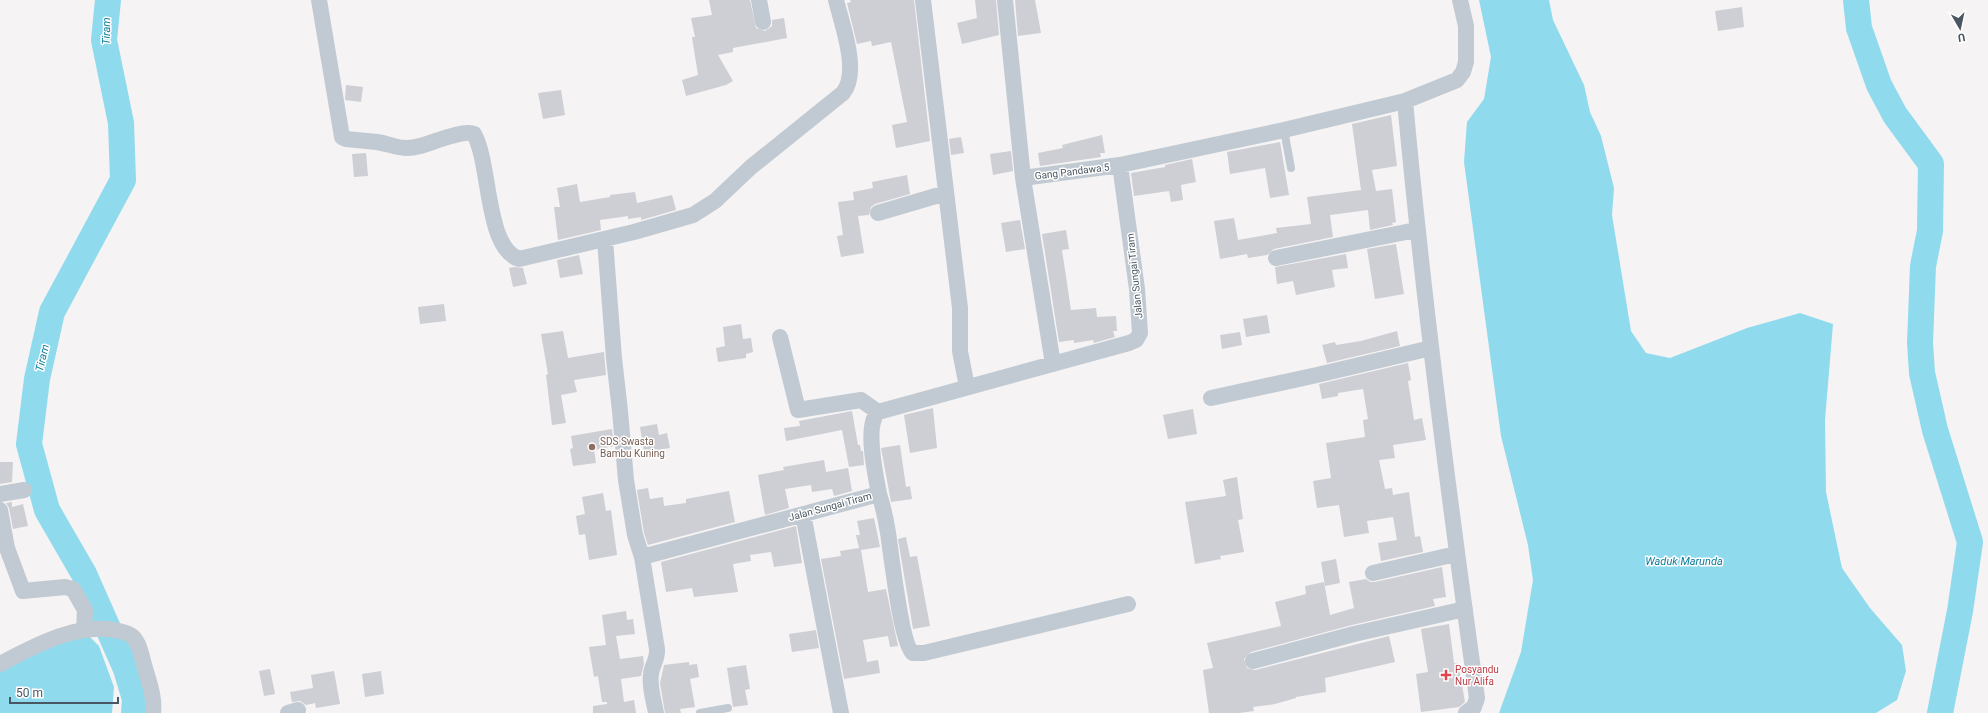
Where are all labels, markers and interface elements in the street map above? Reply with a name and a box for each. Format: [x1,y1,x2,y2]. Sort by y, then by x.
north arrow [1940,8,1980,48]
water label: Tiram [100,17,113,45]
text: U [1957,30,1966,44]
street label: Gang Pandawa 5 [1034,161,1110,182]
street label: Jalan Sungai Tiram [1125,233,1144,319]
water label: Tiram [33,343,52,373]
place label: SDS Swasta Bambu Kuning [600,436,665,459]
marker: SDS Swasta Bambu Kuning [587,442,597,452]
street label: Jalan Sungai Tiram [787,490,873,523]
water label: Waduk Marunda [1645,555,1723,568]
place label: Posyandu Nur Alifa [1455,664,1499,687]
marker: Posyandu Nur Alifa [1440,669,1452,681]
scale bar [10,679,118,705]
text: 50 m [16,686,43,700]

